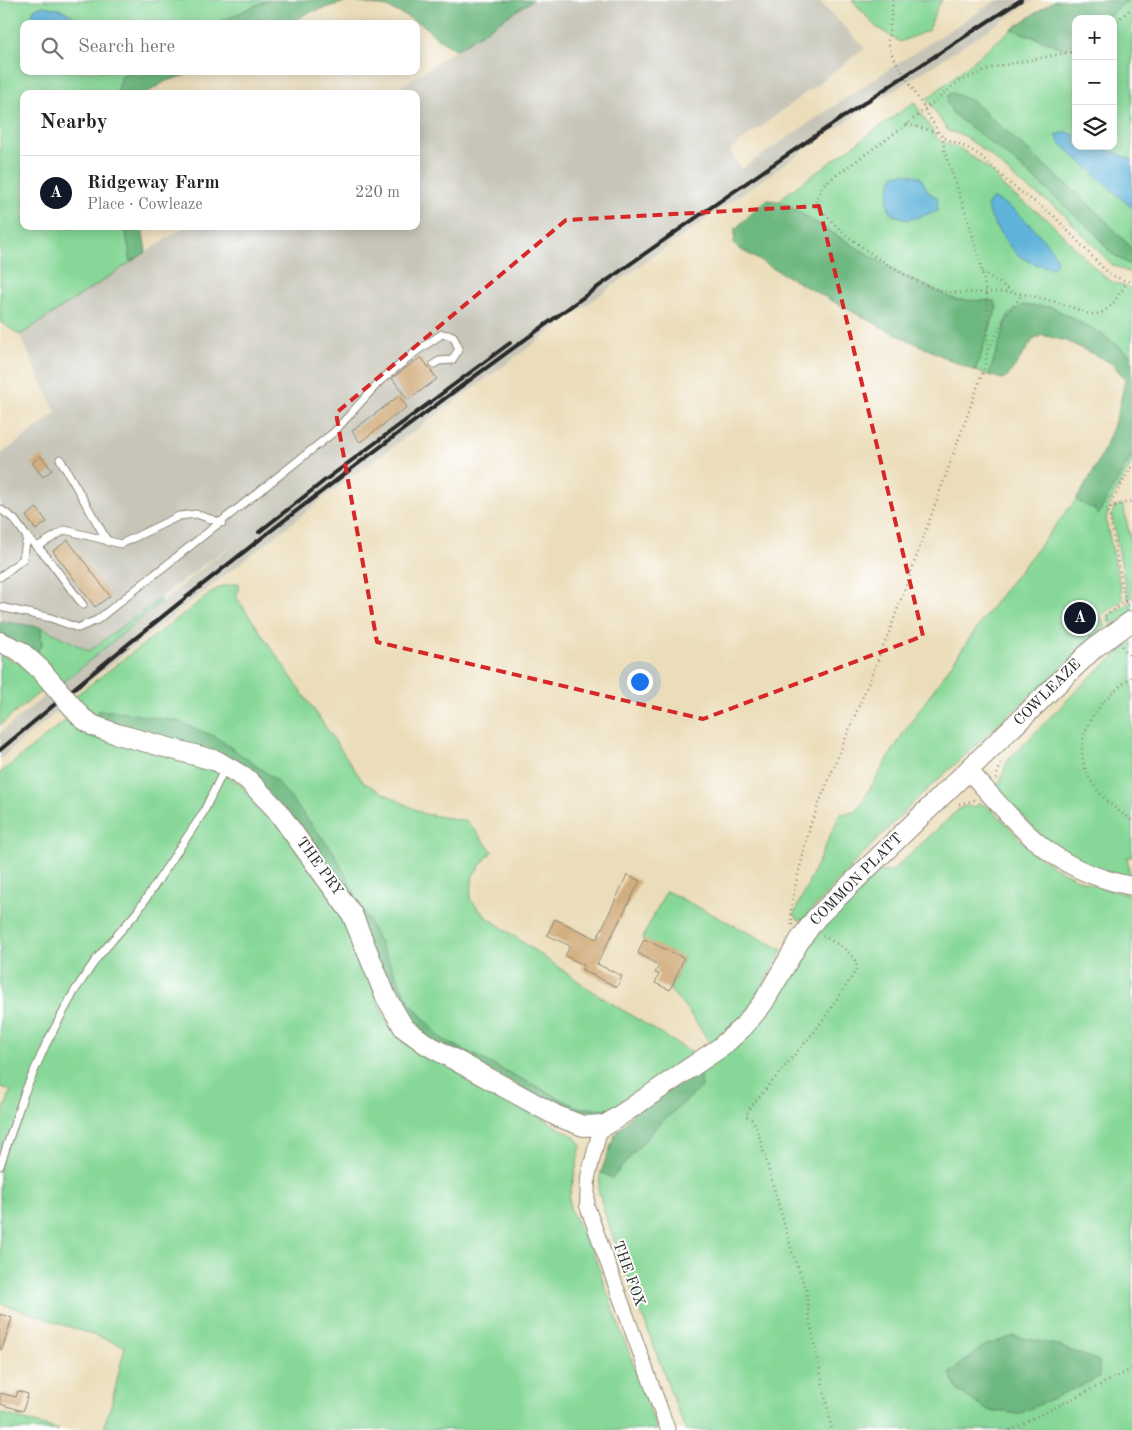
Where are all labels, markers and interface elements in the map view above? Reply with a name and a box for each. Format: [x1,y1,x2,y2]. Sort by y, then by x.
map controls [1072,15,1117,150]
button: + [1072,15,1117,60]
search box [20,20,420,75]
icon: search [38,34,66,62]
text: Search here [78,38,175,57]
button: − [1072,60,1117,105]
button: layers [1072,105,1117,150]
text: Nearby [40,112,108,133]
text: Ridgeway Farm [87,174,220,193]
text: A [50,185,62,201]
text: 220 m [355,185,400,201]
text: Place · Cowleaze [87,197,203,213]
pin: A [1064,599,1096,637]
street label: COWLEAZE [1012,657,1084,729]
your location [627,669,653,695]
street label: COMMON PLATT [808,831,906,929]
street label: THE PRY [293,835,345,899]
street label: THE FOX [609,1239,647,1309]

